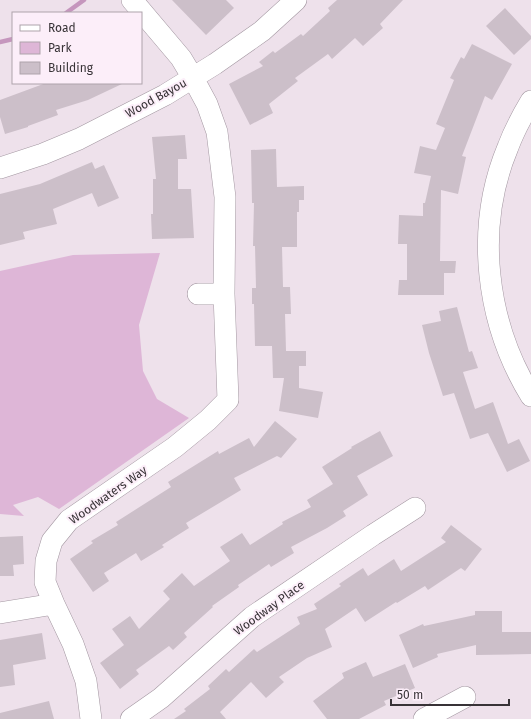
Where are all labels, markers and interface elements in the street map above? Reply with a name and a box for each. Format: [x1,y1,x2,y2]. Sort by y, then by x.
legend [12,12,142,84]
text: Road [48,21,76,35]
text: Park [48,41,72,55]
text: Building [48,61,94,75]
street label: Wood Bayou [123,75,189,121]
street label: Woodwaters Way [66,463,150,527]
street label: Woodway Place [231,578,307,638]
scale bar [391,681,509,707]
text: 50 m [397,688,423,702]

